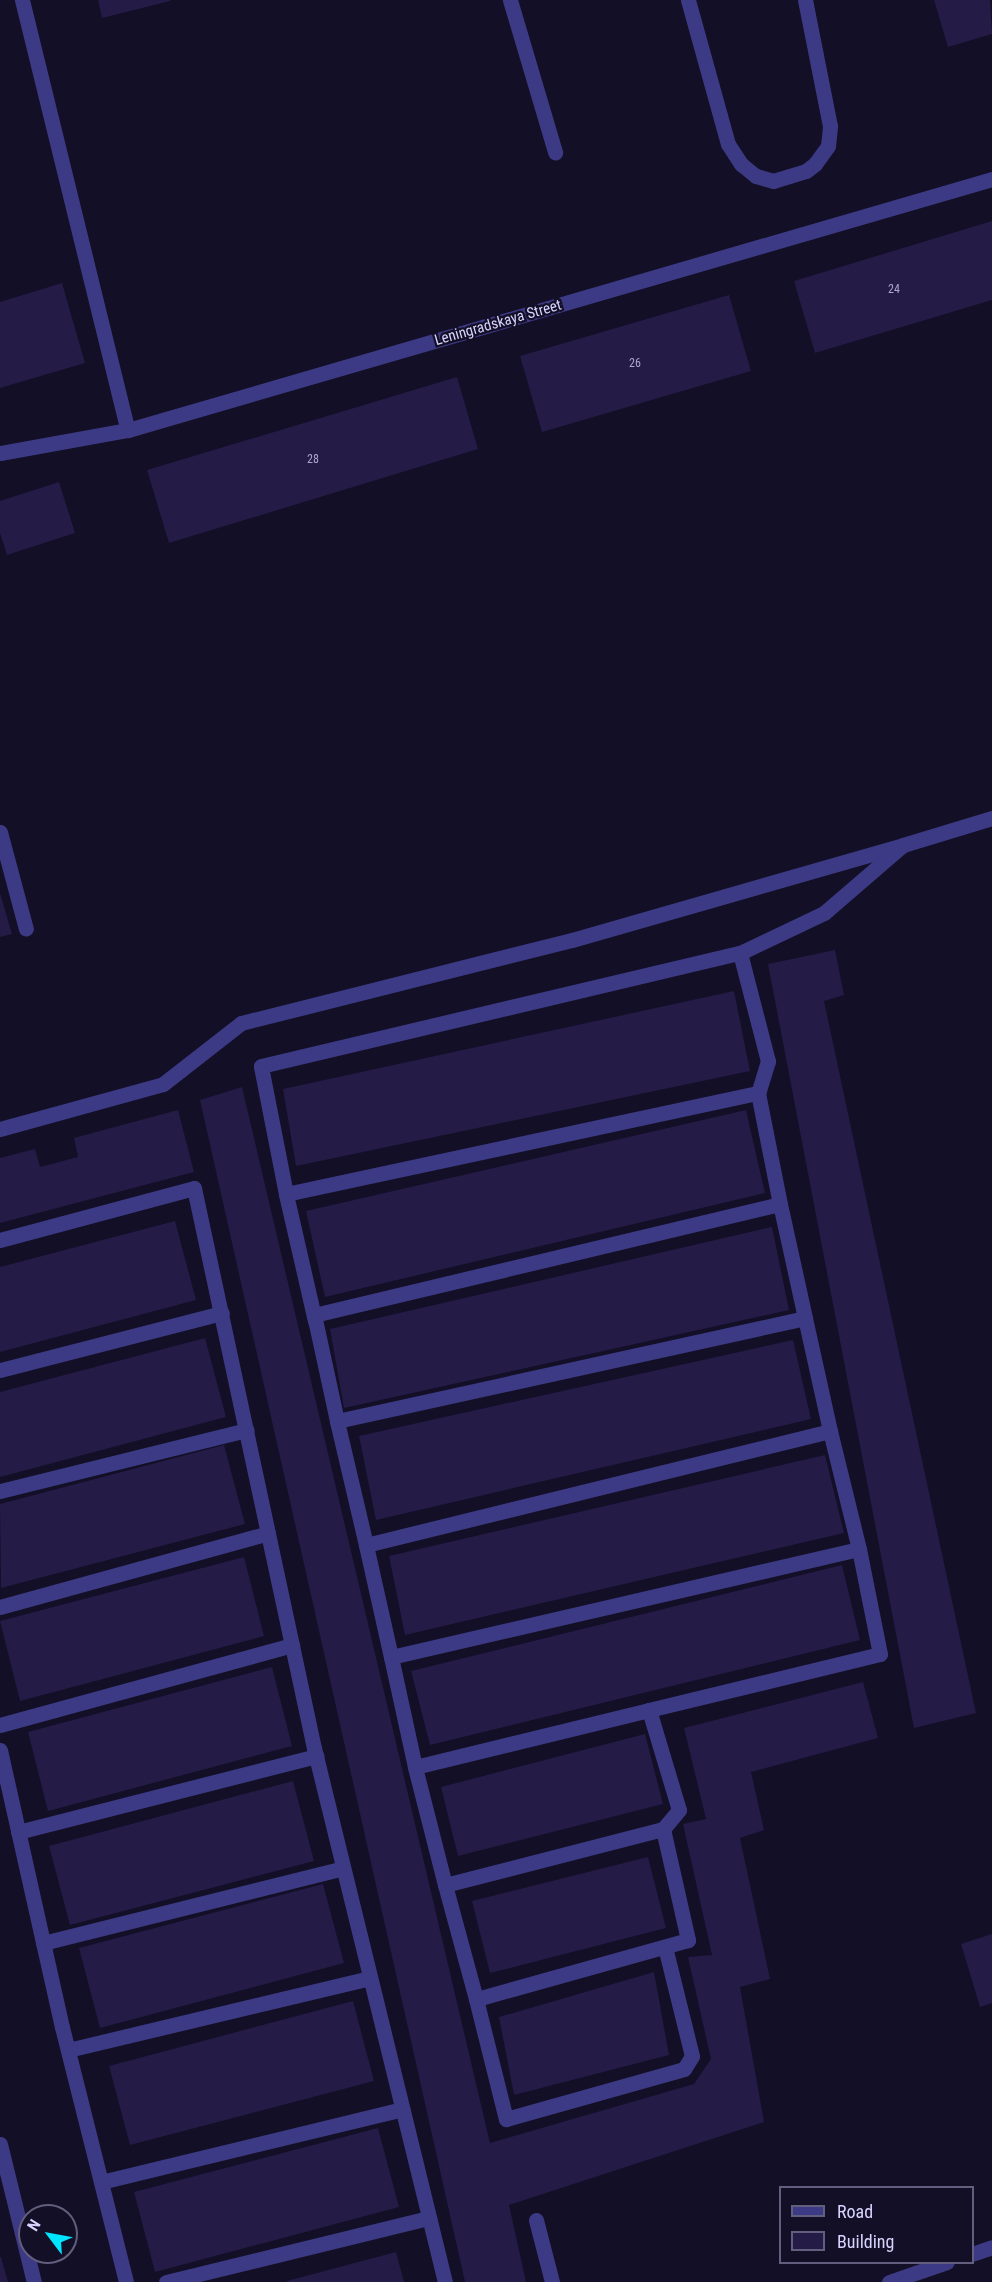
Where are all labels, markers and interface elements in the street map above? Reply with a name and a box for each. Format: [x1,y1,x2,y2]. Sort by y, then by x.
house number: 24 [888,283,900,297]
street label: Leningradskaya Street [433,296,563,350]
house number: 26 [629,357,641,371]
house number: 28 [307,453,319,467]
legend [779,2186,974,2264]
text: Road [837,2201,873,2222]
north arrow [18,2204,78,2264]
text: N [23,2216,45,2234]
text: Building [837,2231,894,2252]

